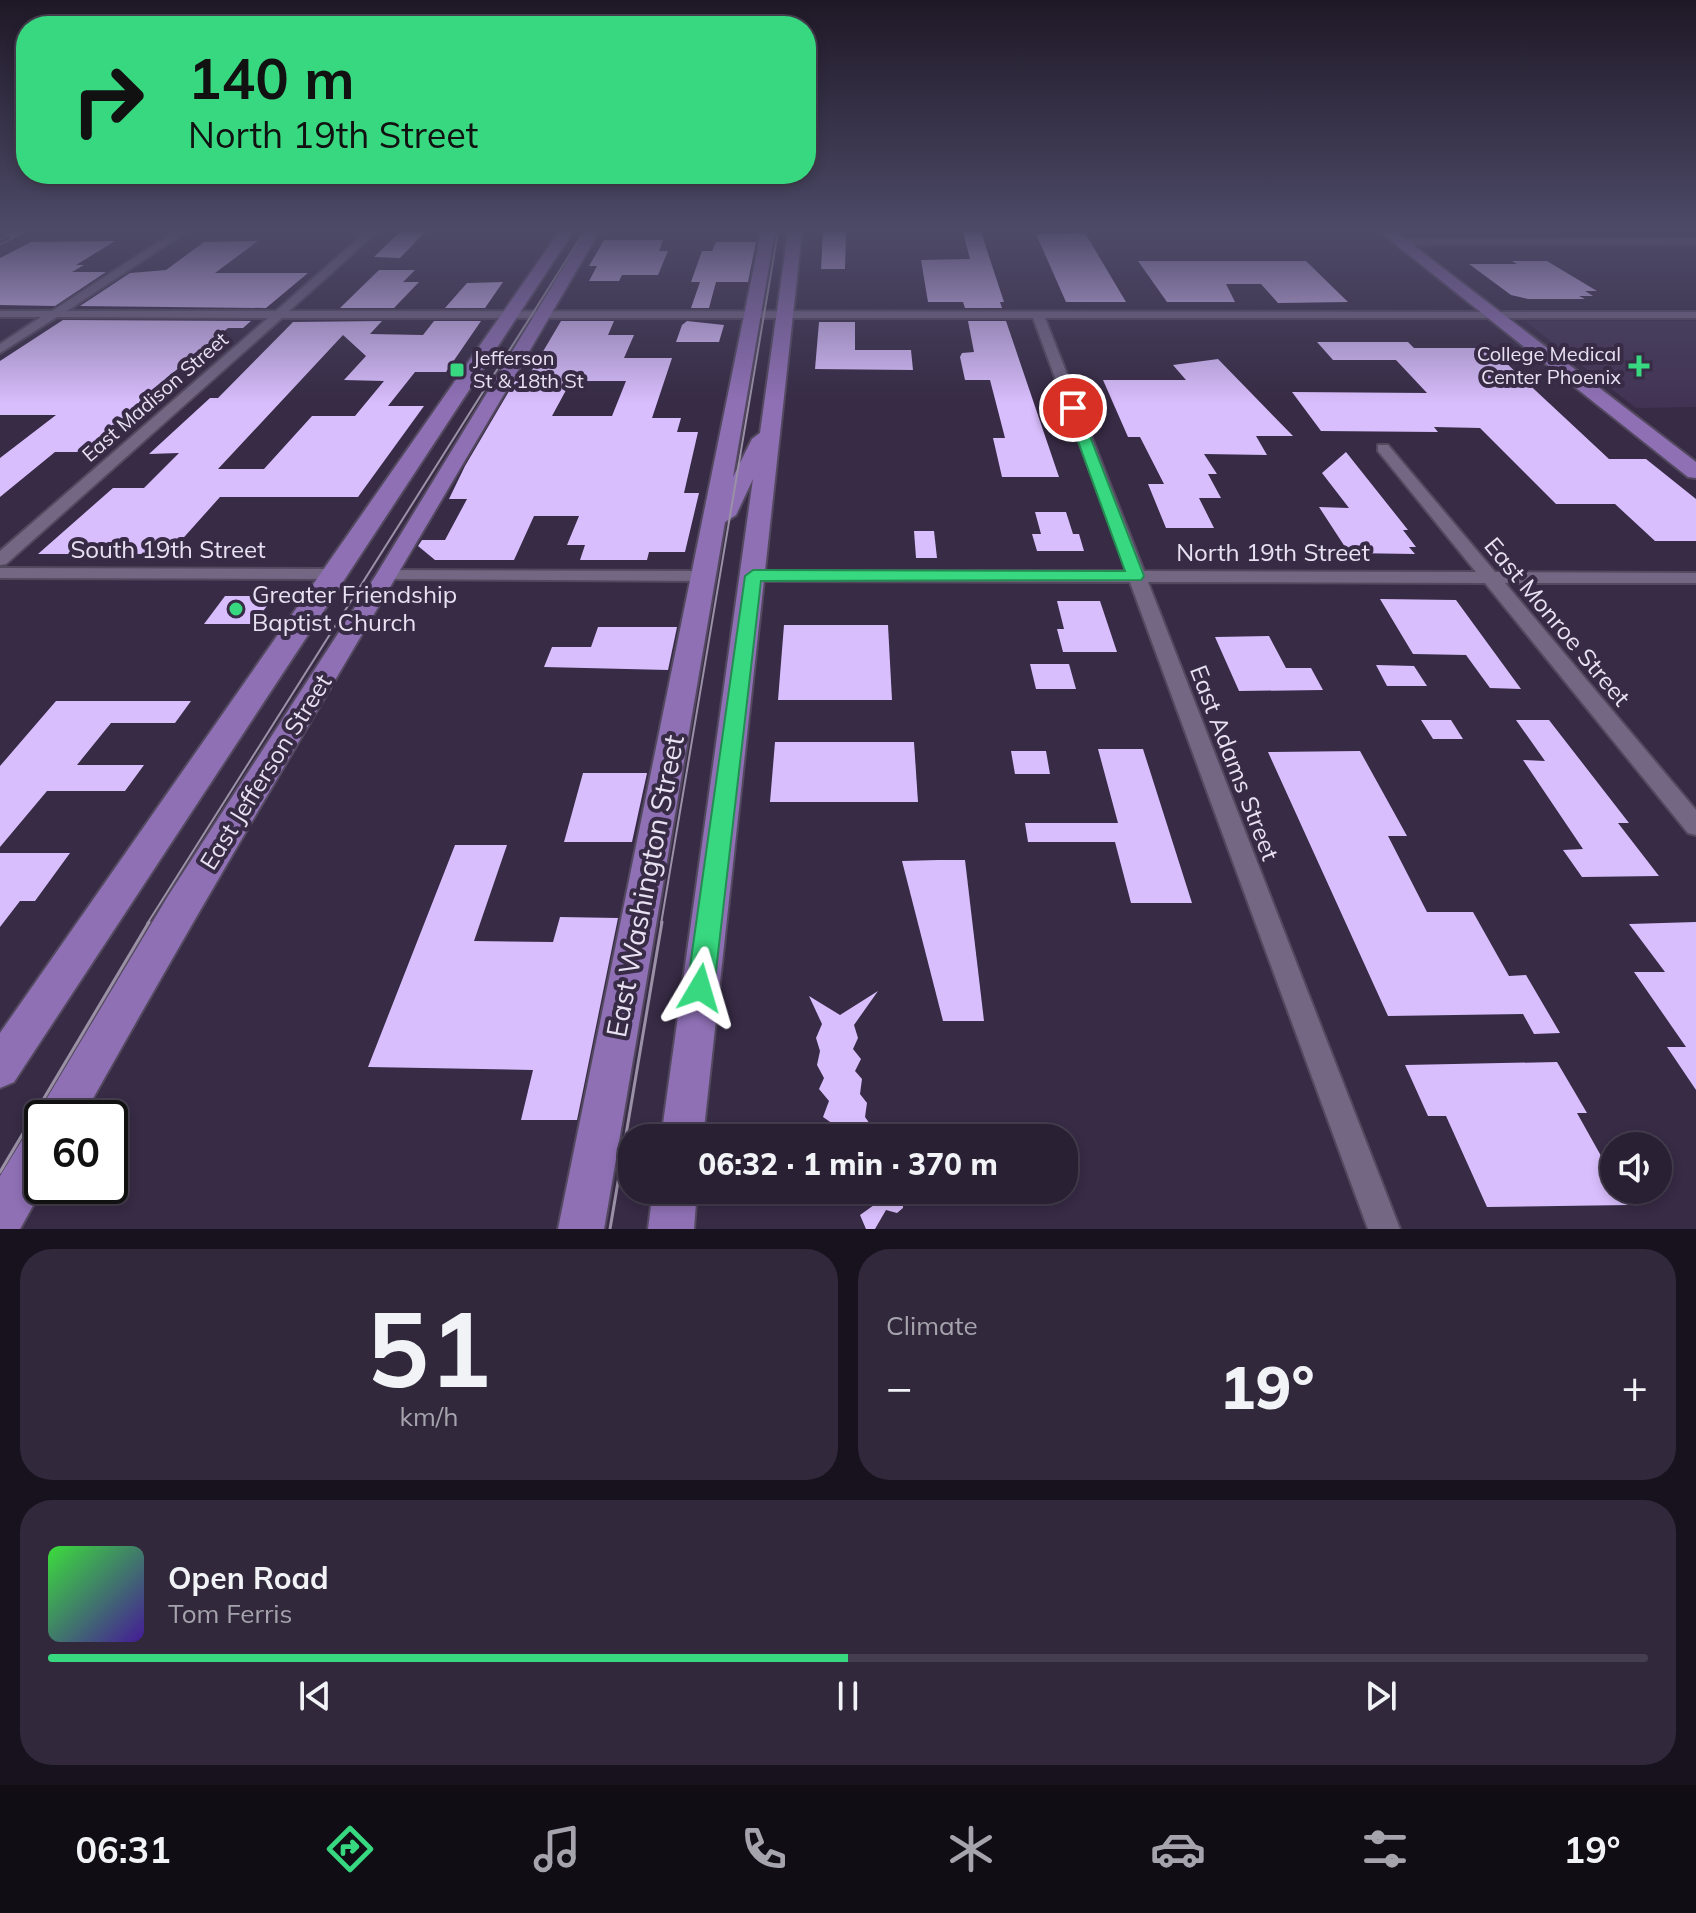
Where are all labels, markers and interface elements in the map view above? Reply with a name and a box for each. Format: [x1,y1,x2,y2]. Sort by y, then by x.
text: 140 m [188,43,355,113]
icon: right [56,48,160,152]
text: North 19th Street [188,112,478,157]
street label: East Madison Street [77,326,233,467]
place label: College Medical Center Phoenix [1477,341,1621,389]
place label: Jefferson St & 18th St [473,345,584,393]
marker: College Medical Center Phoenix [1628,355,1650,377]
marker: Jefferson St & 18th St [448,361,466,379]
pin [1039,374,1107,442]
icon: arrive [1051,386,1095,430]
street label: East Monroe Street [1478,531,1637,712]
street label: South 19th Street [70,534,266,564]
street label: North 19th Street [1176,537,1370,567]
place label: Greater Friendship Baptist Church [252,579,457,637]
marker: Greater Friendship Baptist Church [227,600,245,618]
street label: East Adams Street [1184,661,1286,865]
street label: East Jefferson Street [193,668,338,875]
street label: East Washington Street [598,732,691,1040]
position arrow [658,946,742,1030]
speed limit sign: 60 [24,1100,128,1204]
map controls [1600,1132,1672,1204]
button: sound [1600,1132,1672,1204]
text: 06:32 · 1 min · 370 m [698,1145,998,1183]
text: 51 [367,1282,491,1413]
text: Climate [886,1309,978,1342]
text: 19° [1219,1349,1315,1424]
text: − [886,1359,912,1414]
text: + [1622,1359,1648,1414]
text: km/h [400,1400,458,1433]
text: Open Road [168,1559,329,1597]
text: Tom Ferris [168,1597,292,1630]
icon: previous [293,1674,337,1718]
icon: pause [826,1674,870,1718]
icon: next [1359,1674,1403,1718]
icon: directions [322,1821,378,1877]
icon: music [529,1821,585,1877]
icon: phone [736,1821,792,1877]
icon: climate [943,1821,999,1877]
icon: car [1150,1821,1206,1877]
icon: filters [1357,1821,1413,1877]
text: 06:31 [75,1827,171,1872]
text: 19° [1564,1827,1620,1872]

